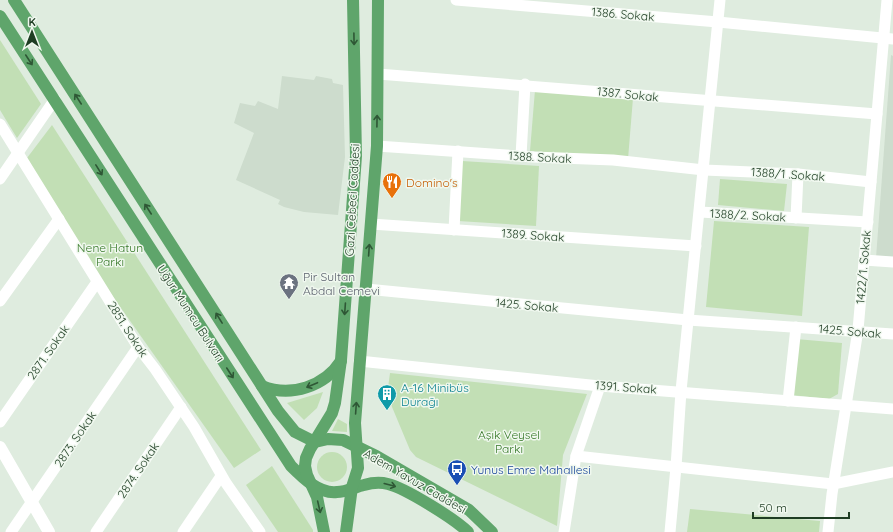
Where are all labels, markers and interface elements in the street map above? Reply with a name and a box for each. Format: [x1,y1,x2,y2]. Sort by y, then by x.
street label: 1386. Sokak [591,4,655,24]
north arrow [12,12,52,52]
text: K [28,15,36,29]
one-way arrow [350,32,357,45]
one-way arrow [25,54,33,65]
street label: 1387. Sokak [597,83,659,105]
one-way arrow [74,94,82,105]
one-way arrow [373,115,381,128]
street label: Gazi Cebeci Caddesi [342,143,362,257]
street label: 1388. Sokak [508,148,572,166]
one-way arrow [96,164,104,176]
street label: 1388/1 .Sokak [751,164,825,184]
restaurant icon: Domino's [381,171,403,199]
place label: Domino's [406,175,458,190]
one-way arrow [144,203,152,215]
street label: 1388/2. Sokak [710,206,786,224]
street label: 1389. Sokak [501,225,565,245]
street label: 1422/1. Sokak [852,229,874,305]
park label: Nene Hatun Parkı [77,240,143,269]
one-way arrow [365,244,372,257]
street label: Uğur Mumcu Bulvarı [154,262,228,364]
place label: Pir Sultan Abdal Cemevi [303,269,380,298]
temple icon: Pir Sultan Abdal Cemevi [278,272,300,300]
street label: 1425. Sokak [495,295,559,315]
street label: 2851. Sokak [104,298,152,360]
one-way arrow [342,302,349,315]
one-way arrow [214,312,222,324]
street label: 1425. Sokak [818,321,882,341]
street label: 2871. Sokak [24,322,72,382]
one-way arrow [226,368,234,379]
street label: 1391. Sokak [595,377,657,397]
place label: A-16 Minibüs Durağı [401,380,469,409]
one-way arrow [307,381,319,389]
building icon: A-16 Minibüs Durağı [376,383,398,411]
one-way arrow [353,402,360,415]
street label: 2873. Sokak [51,408,99,470]
park label: Aşık Veysel Parkı [478,427,540,456]
street label: 2874. Sokak [114,439,162,501]
street label: Adem Yavuz Caddesi [361,445,469,517]
bus stop icon: Yunus Emre Mahallesi [446,458,468,486]
place label: Yunus Emre Mahallesi [471,462,591,477]
one-way arrow [383,482,396,489]
scale bar [753,494,849,520]
one-way arrow [316,500,324,513]
text: 50 m [759,500,787,515]

